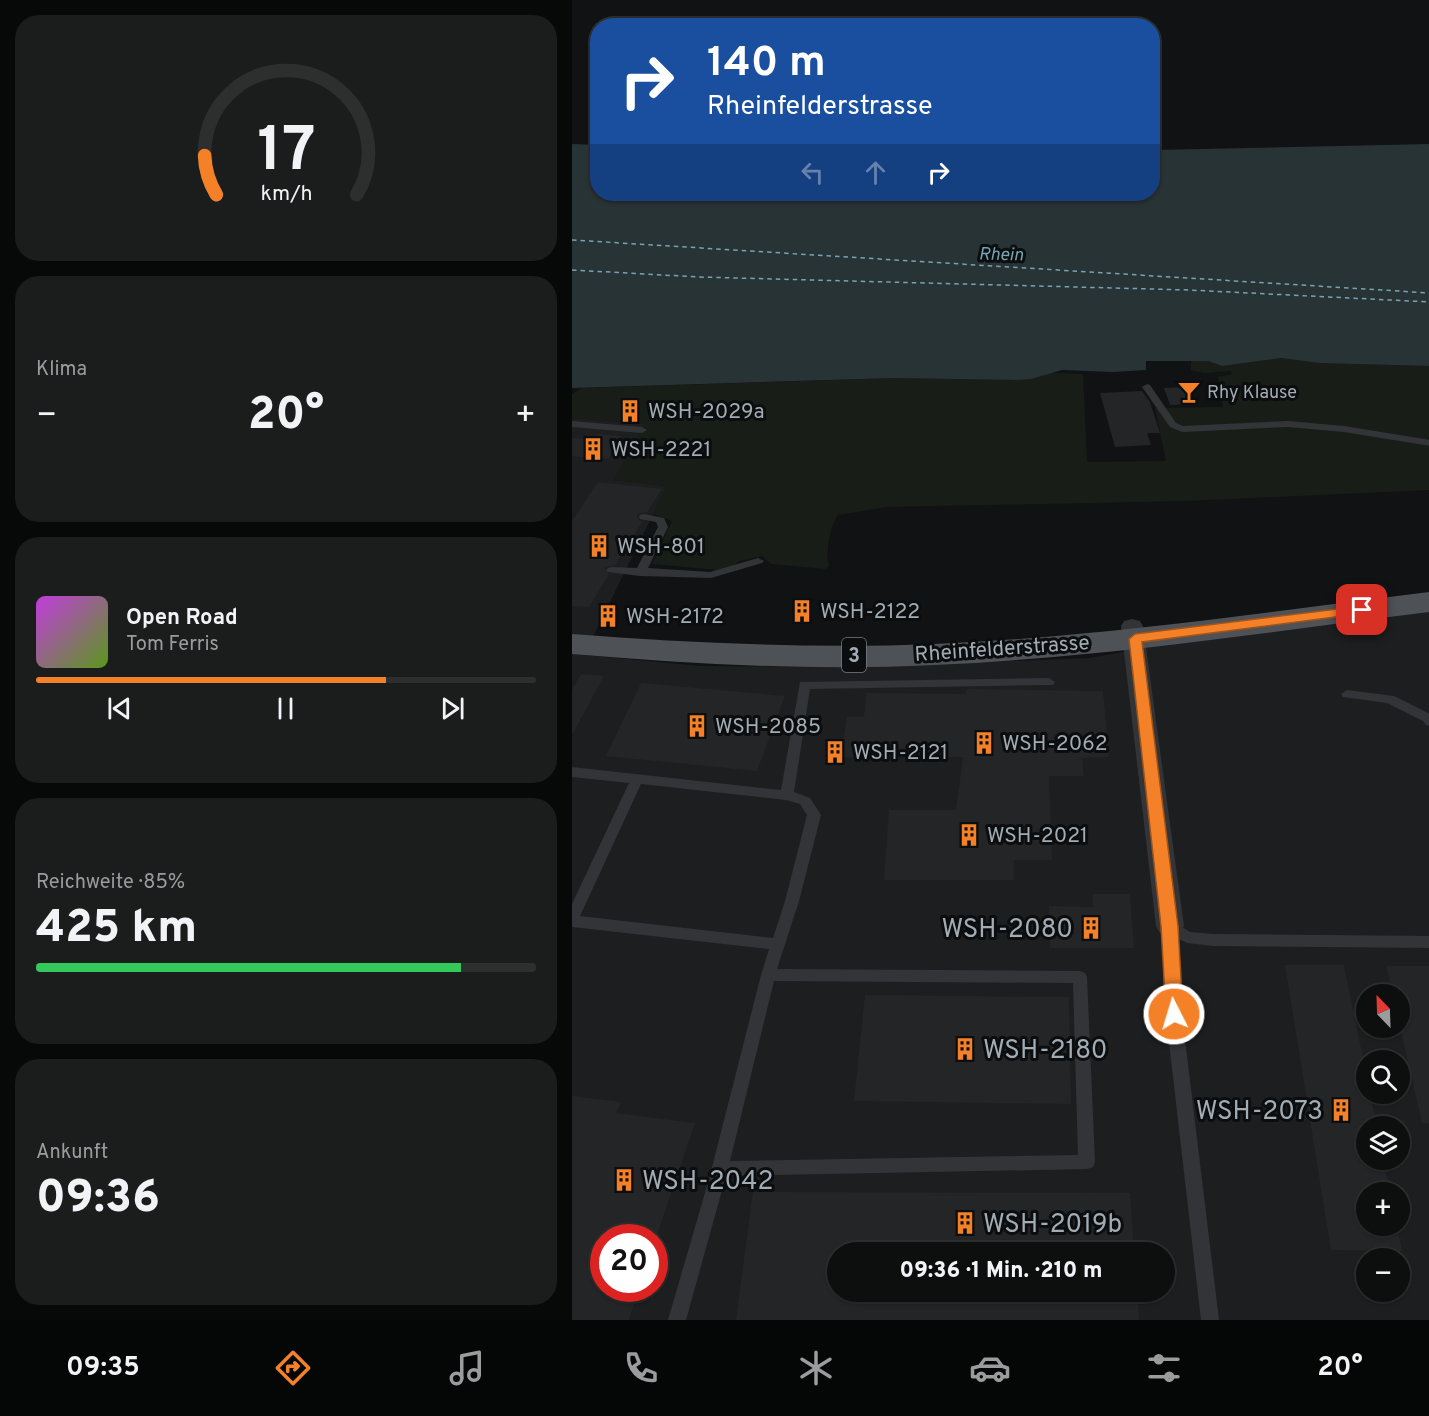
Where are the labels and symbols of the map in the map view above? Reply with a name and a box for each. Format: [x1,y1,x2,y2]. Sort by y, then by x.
water label: Rhein [978,244,1024,267]
bar icon: Rhy Klause [1176,379,1202,405]
place label: Rhy Klause [1207,382,1297,405]
building icon: WSH-2029a [617,398,643,424]
place label: WSH-2029a [648,399,765,426]
building icon: WSH-2221 [580,436,606,462]
place label: WSH-2221 [611,437,711,464]
building icon: WSH-801 [586,533,612,559]
place label: WSH-801 [617,534,705,561]
pin [1336,584,1387,635]
building icon: WSH-2122 [789,598,815,624]
place label: WSH-2122 [820,599,920,626]
building icon: WSH-2172 [595,603,621,629]
place label: WSH-2172 [626,604,724,631]
street label: Rheinfelderstrasse [914,630,1091,669]
road number: 3 [842,638,866,672]
building icon: WSH-2085 [684,713,710,739]
place label: WSH-2085 [715,714,821,741]
building icon: WSH-2062 [971,730,997,756]
place label: WSH-2062 [1002,731,1108,758]
building icon: WSH-2121 [822,739,848,765]
place label: WSH-2121 [853,740,948,767]
building icon: WSH-2021 [956,822,982,848]
place label: WSH-2021 [987,823,1088,850]
place label: WSH-2080 [941,914,1073,947]
building icon: WSH-2080 [1078,915,1104,941]
position arrow [1142,982,1206,1046]
north arrow [1356,984,1410,1038]
place label: WSH-2180 [983,1035,1108,1068]
building icon: WSH-2180 [952,1036,978,1062]
place label: WSH-2073 [1196,1096,1323,1129]
building icon: WSH-2073 [1328,1097,1354,1123]
place label: WSH-2042 [642,1166,773,1199]
building icon: WSH-2042 [611,1167,637,1193]
place label: WSH-2019b [983,1209,1122,1242]
building icon: WSH-2019b [952,1210,978,1236]
speed limit sign: 20 [590,1224,668,1302]

